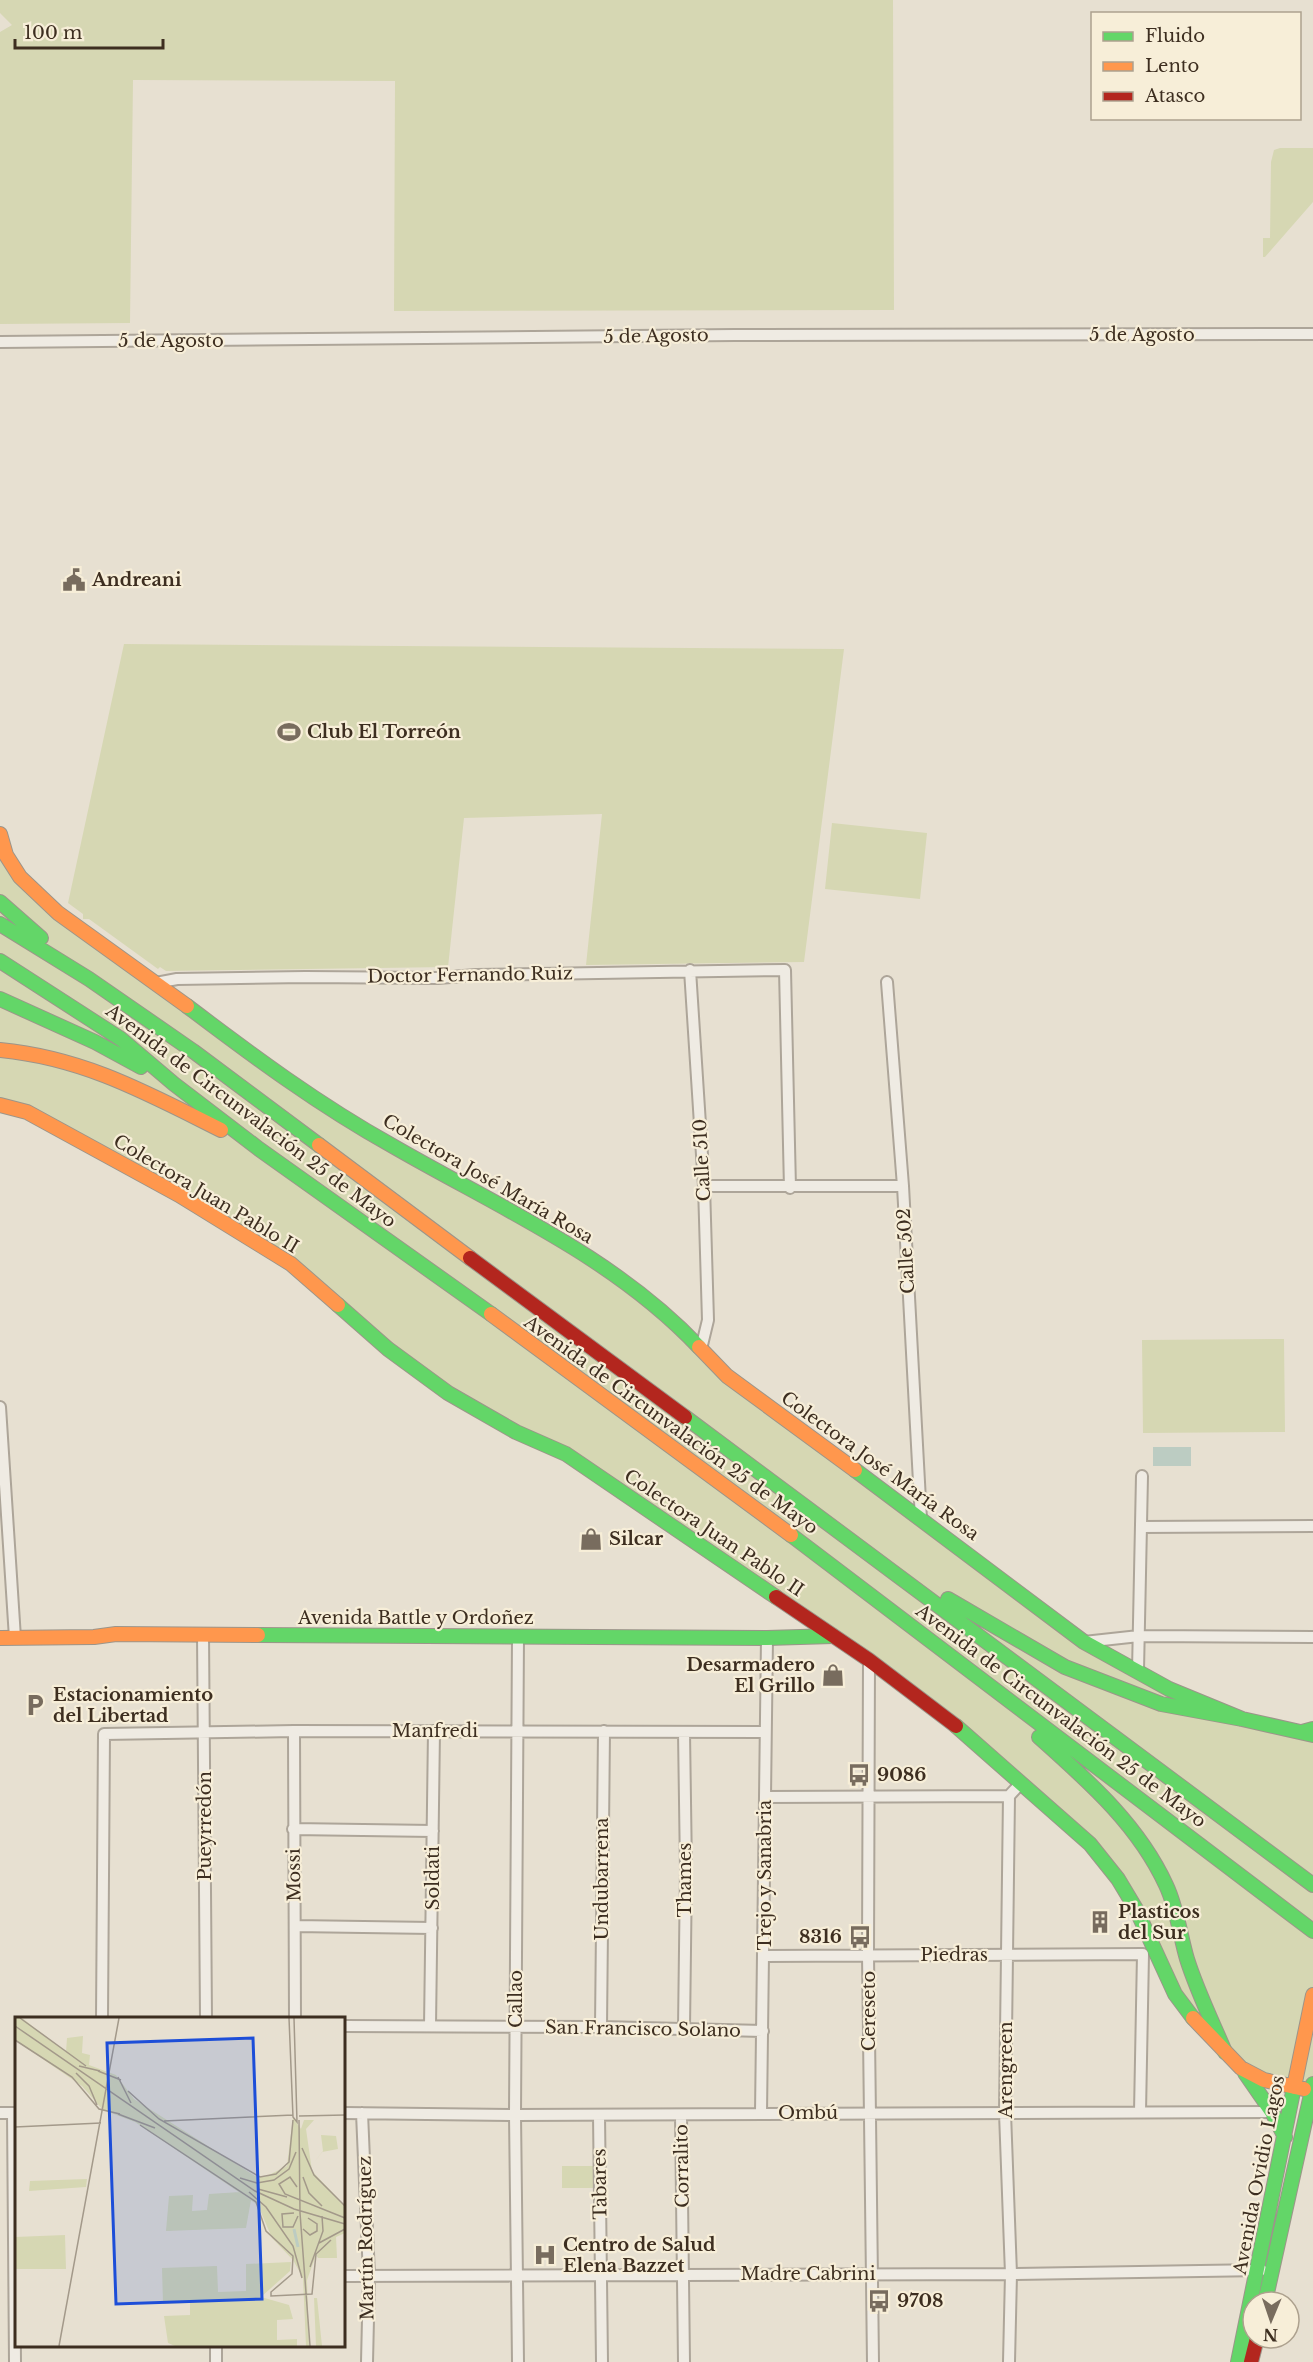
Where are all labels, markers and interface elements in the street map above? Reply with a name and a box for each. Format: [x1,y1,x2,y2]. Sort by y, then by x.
scale bar [15,12,164,50]
legend [1091,12,1301,120]
text: 100 m [24,22,82,44]
text: Fluido [1145,25,1205,47]
text: Lento [1145,55,1199,77]
text: Atasco [1144,85,1205,107]
street label: 5 de Agosto [603,324,709,348]
street label: 5 de Agosto [1089,324,1195,346]
street label: 5 de Agosto [118,330,224,352]
public building icon: Andreani [61,567,87,593]
place label: Andreani [91,569,182,591]
sports icon: Club El Torreón [276,719,302,745]
place label: Club El Torreón [307,721,461,743]
street label: Doctor Fernando Ruiz [367,962,573,988]
street label: Avenida de Circunvalación 25 de Mayo [101,999,400,1232]
street label: Colectora José María Rosa [379,1110,597,1248]
street label: Calle 510 [689,1118,715,1202]
street label: Colectora Juan Pablo II [109,1130,303,1258]
street label: Calle 502 [893,1208,919,1294]
street label: Avenida de Circunvalación 25 de Mayo [519,1310,822,1539]
street label: Colectora José María Rosa [777,1387,983,1545]
street label: Colectora Juan Pablo II [620,1465,808,1601]
shop icon: Silcar [578,1526,604,1552]
place label: Silcar [609,1528,663,1550]
street label: Avenida de Circunvalación 25 de Mayo [911,1599,1210,1832]
street label: Avenida Battle y Ordoñez [297,1607,534,1629]
place label: Desarmadero El Grillo [686,1654,815,1697]
shop icon: Desarmadero El Grillo [820,1662,846,1688]
place label: Estacionamiento del Libertad [53,1684,213,1727]
parking icon: Estacionamiento del Libertad [22,1692,48,1718]
street label: Manfredi [392,1720,478,1742]
bus stop icon: 9086 [846,1762,872,1788]
place label: 9086 [877,1764,926,1786]
street label: Pueyrredón [194,1771,216,1881]
street label: Trejo y Sanabria [754,1800,776,1950]
street label: Undubarrena [591,1818,613,1940]
street label: Thames [674,1843,696,1917]
street label: Soldati [422,1846,444,1910]
street label: Mossi [283,1848,305,1902]
place label: Plasticos del Sur [1118,1901,1200,1944]
building icon: Plasticos del Sur [1087,1909,1113,1935]
bus stop icon: 8316 [847,1924,873,1950]
place label: 8316 [799,1926,842,1948]
street label: Piedras [920,1944,988,1966]
street label: Callao [505,1970,527,2028]
street label: Cereseto [858,1971,880,2051]
street label: San Francisco Solano [545,2016,741,2042]
inset map [15,2017,345,2347]
street label: Arengreen [995,2021,1017,2120]
street label: Avenida Ovidio Lagos [1229,2074,1289,2277]
street label: Ombú [778,2102,838,2124]
street label: Corralito [670,2124,694,2208]
street label: Tabares [588,2148,612,2220]
street label: Martín Rodríguez [354,2156,378,2320]
place label: Centro de Salud Elena Bazzet [563,2234,716,2277]
hospital icon: Centro de Salud Elena Bazzet [532,2242,558,2268]
street label: Madre Cabrini [740,2263,876,2285]
bus stop icon: 9708 [866,2288,892,2314]
place label: 9708 [897,2290,943,2312]
north arrow [1241,2290,1301,2350]
text: N [1263,2325,1278,2345]

